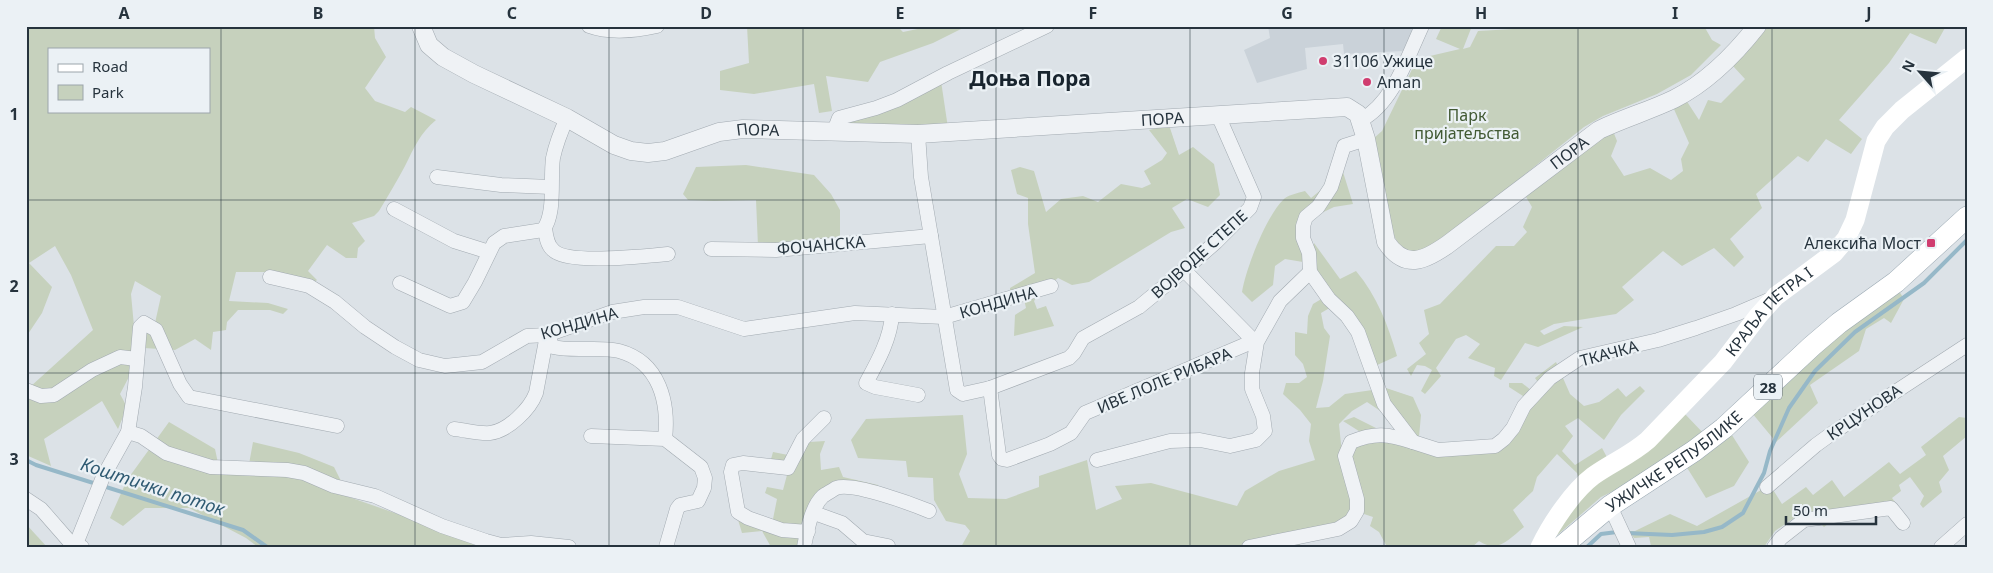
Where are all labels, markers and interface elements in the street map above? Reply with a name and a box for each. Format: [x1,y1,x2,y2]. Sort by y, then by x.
text: A [118,2,130,24]
text: B [313,2,323,24]
text: C [507,2,517,24]
text: D [700,2,712,24]
text: E [896,2,905,24]
text: F [1089,2,1097,24]
text: G [1281,2,1293,24]
text: H [1475,2,1487,24]
text: I [1672,2,1678,24]
text: J [1864,2,1872,24]
legend [48,48,210,112]
north arrow [1896,48,1946,98]
place label: 31106 Ужице [1333,50,1433,72]
marker: 31106 Ужице [1317,55,1329,67]
text: Road [92,56,128,76]
text: N [1897,56,1919,75]
district label: Доња Пора [969,64,1091,92]
place label: Aman [1377,71,1421,93]
marker: Aman [1361,76,1373,88]
text: Park [92,82,124,102]
text: 1 [9,103,19,125]
park label: Парк пријатељства [1414,104,1520,144]
street label: ПОРА [1140,106,1185,131]
street label: ПОРА [735,117,780,141]
street label: ПОРА [1545,130,1594,174]
street label: ВОЈВОДЕ СТЕПЕ [1146,205,1252,303]
street label: ФОЧАНСКА [776,230,867,260]
place label: Алексића Мост [1804,232,1922,254]
marker: Алексића Мост [1925,237,1937,249]
street label: КРАЉА ПЕТРА I [1720,262,1817,361]
text: 2 [9,275,19,297]
street label: КОНДИНА [957,280,1040,324]
street label: КОНДИНА [538,301,621,345]
street label: ТКАЧКА [1578,335,1641,371]
street label: ИВЕ ЛОЛЕ РИБАРА [1093,341,1235,418]
road number: 28 [1754,374,1782,400]
street label: КРЦУНОВА [1822,378,1906,445]
street label: УЖИЧКЕ РЕПУБЛИКЕ [1601,406,1747,517]
text: 3 [9,448,19,470]
water label: Коштички поток [78,451,229,521]
scale bar [1786,493,1876,525]
text: 50 m [1793,500,1828,520]

